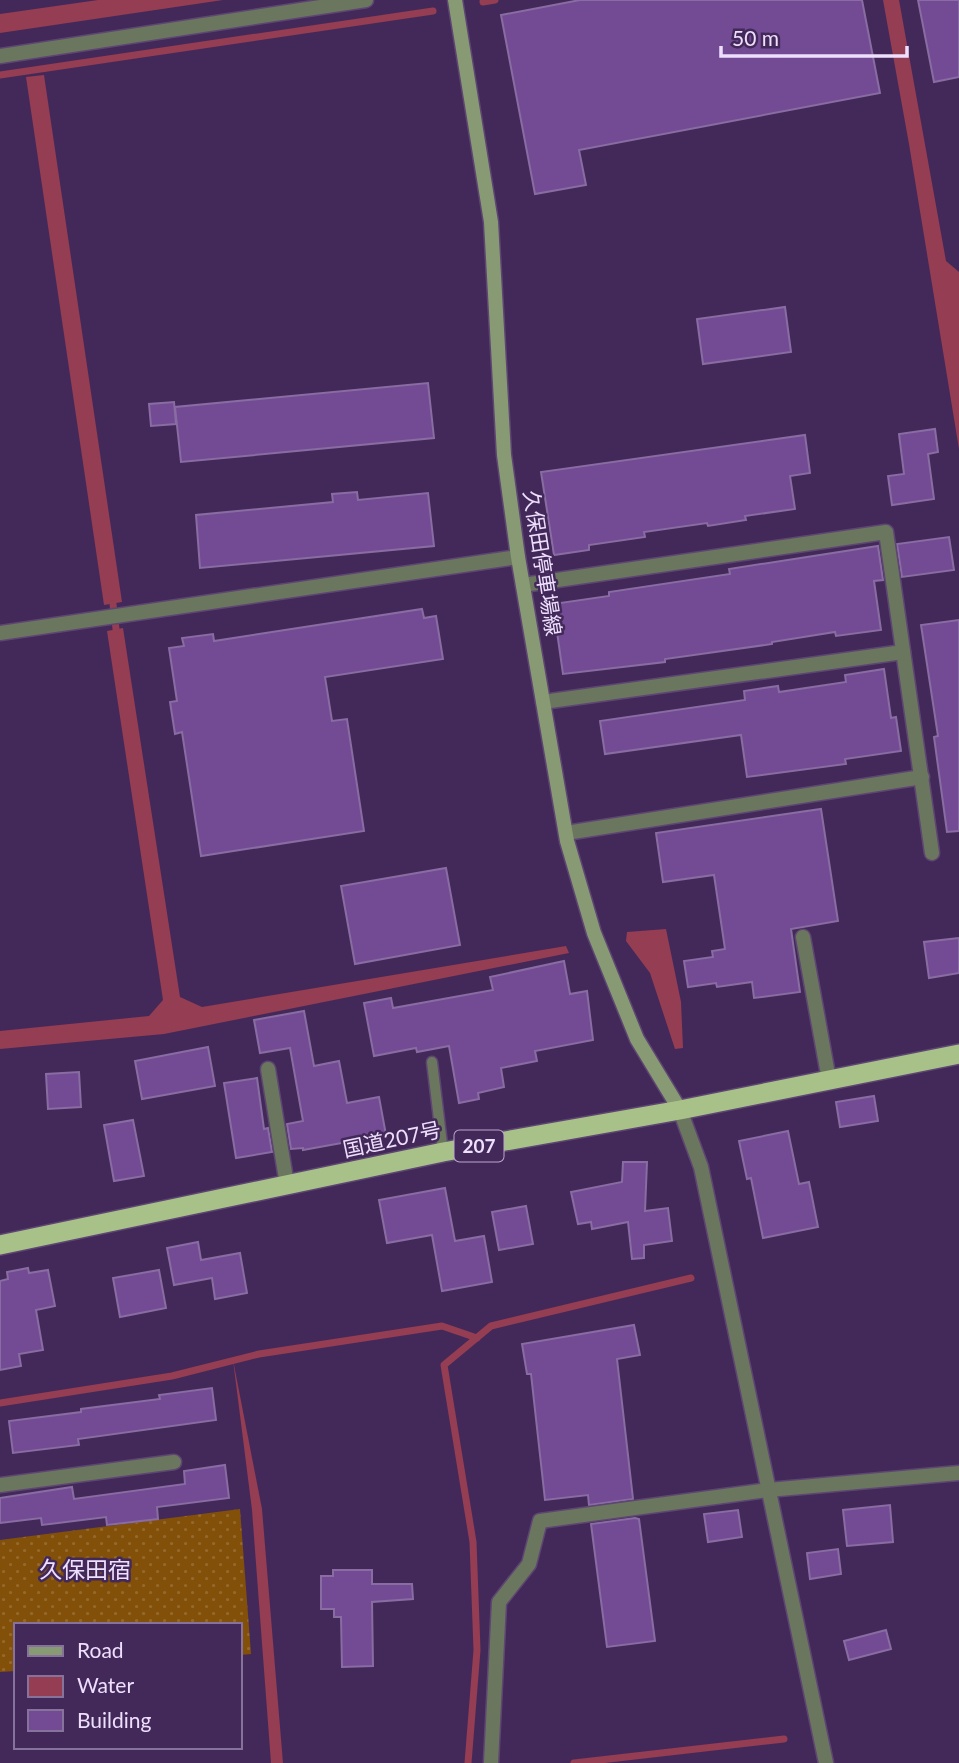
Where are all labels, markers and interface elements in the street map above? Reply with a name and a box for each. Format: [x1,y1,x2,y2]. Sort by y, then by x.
scale bar [721,14,906,58]
text: 50 m [732,25,779,50]
street label: 久保田停車場線 [520,488,567,637]
street label: 国道207号 [340,1116,443,1161]
road number: 207 [454,1130,504,1162]
district label: 久保田宿 [39,1555,131,1583]
legend [14,1623,242,1749]
text: Road [77,1637,124,1662]
text: Water [77,1672,134,1697]
text: Building [77,1707,152,1732]

